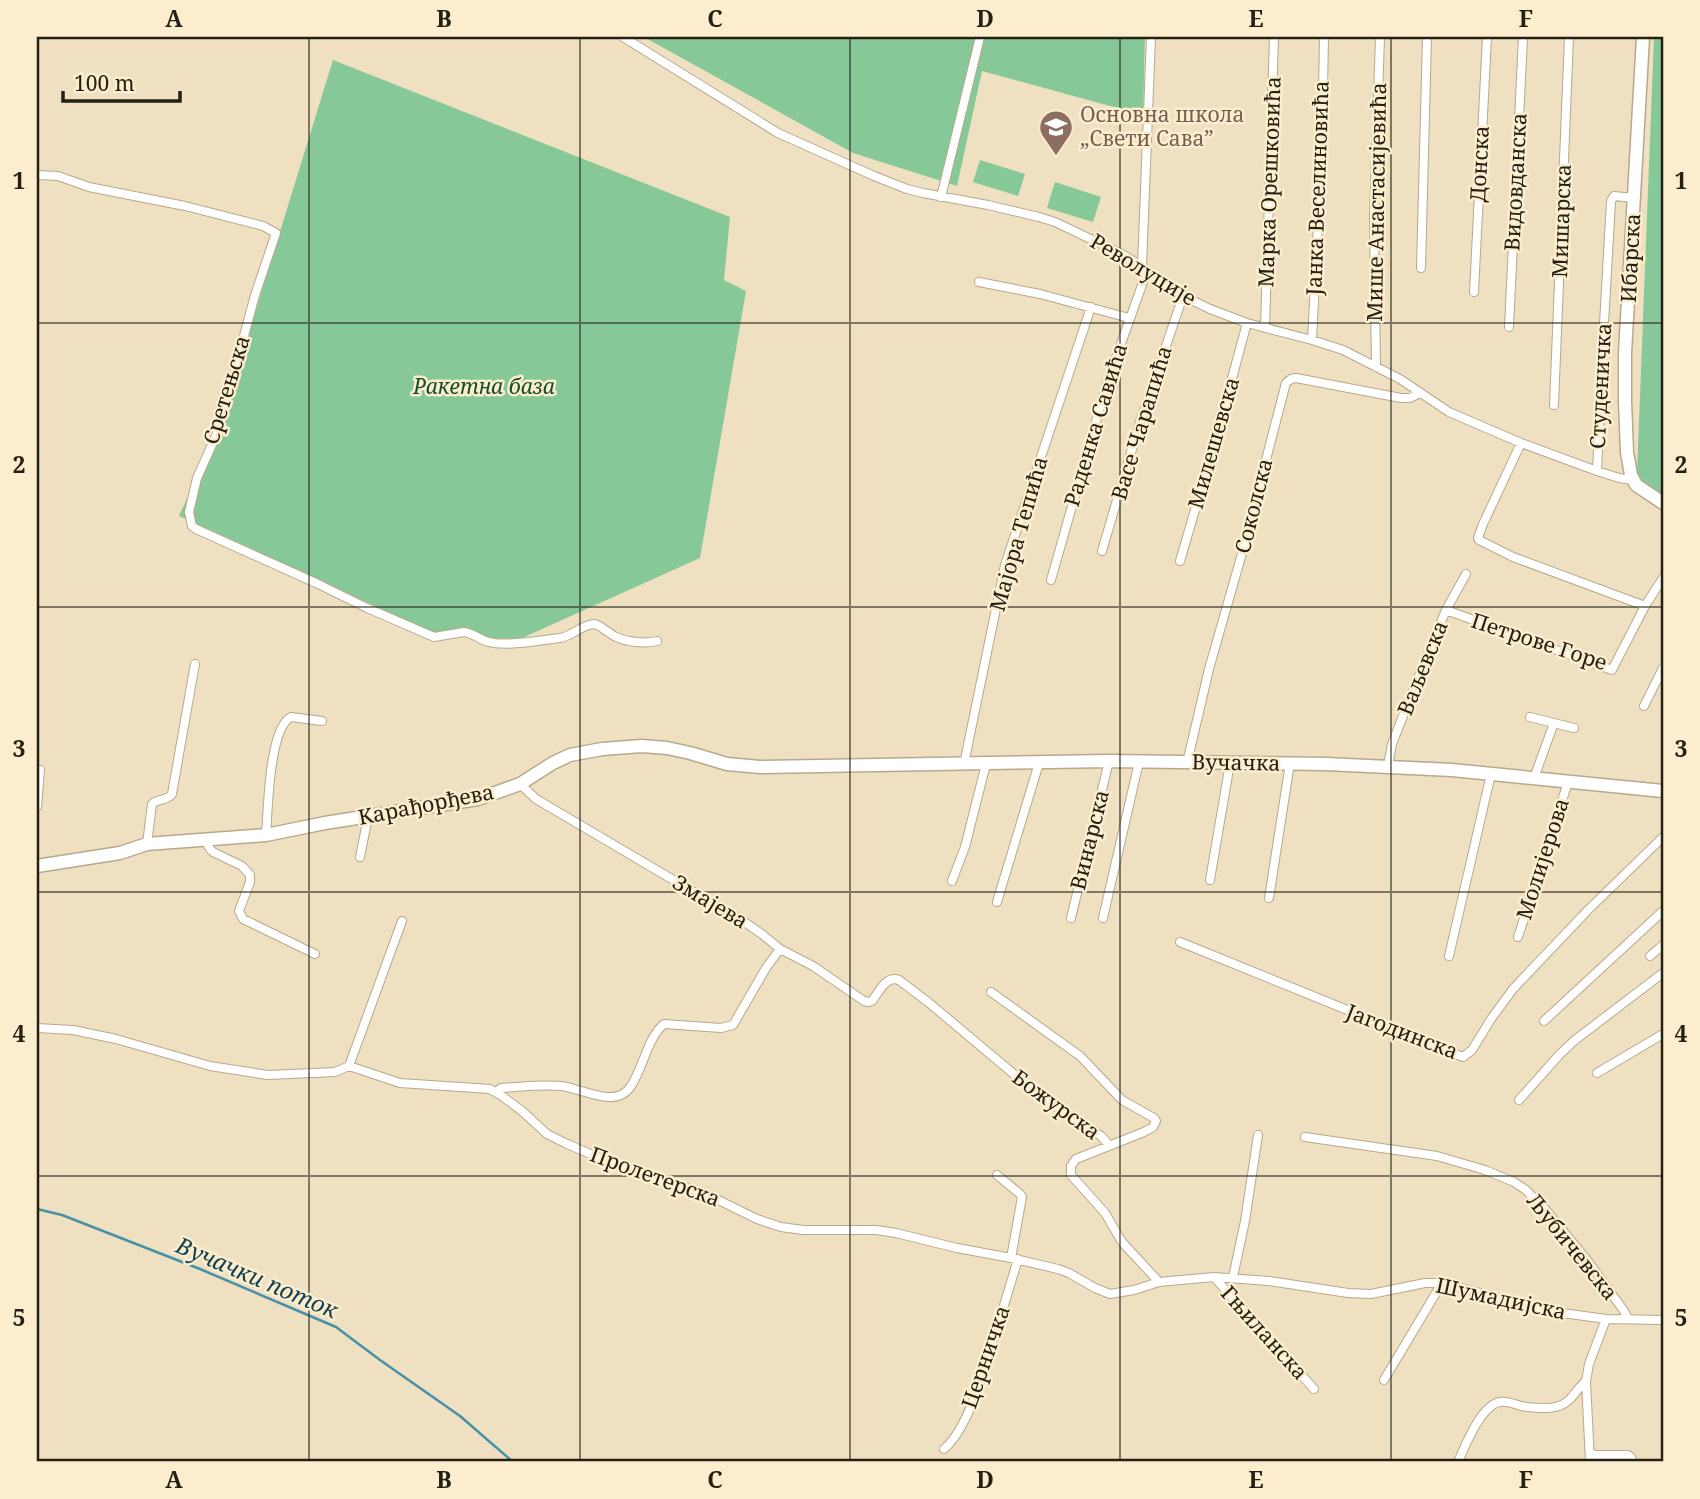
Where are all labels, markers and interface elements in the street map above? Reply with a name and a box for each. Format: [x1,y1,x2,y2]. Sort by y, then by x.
text: A [165,2,183,34]
text: B [436,2,452,34]
text: C [707,2,723,34]
text: D [976,2,994,34]
text: E [1248,2,1264,34]
text: F [1519,2,1533,34]
scale bar [63,60,180,104]
text: 100 m [74,69,135,97]
street label: Марка Орешковића [1251,76,1287,288]
street label: Јанка Веселиновића [1299,80,1335,297]
street label: Мише Анастасијевића [1360,82,1392,322]
place label: Основна школа „Свети Сава” [1080,100,1244,152]
school or university icon: Основна школа „Свети Сава” [1037,108,1075,157]
street label: Видовданска [1497,112,1533,252]
street label: Донска [1463,125,1495,203]
street label: Мишарска [1545,163,1577,278]
text: 1 [13,164,26,196]
text: 1 [1675,164,1688,196]
street label: Ибарска [1614,213,1646,303]
street label: Револуције [1085,227,1202,312]
street label: Студеничка [1583,322,1617,450]
street label: Сретењска [196,332,256,448]
street label: Раденка Савића [1057,340,1133,510]
street label: Васе Чарапића [1104,342,1178,503]
park label: Ракетна база [412,372,555,400]
street label: Милешевска [1181,374,1245,512]
text: 2 [13,448,26,480]
text: 2 [1675,448,1688,480]
street label: Мајора Тепића [983,453,1054,614]
street label: Соколска [1228,455,1278,556]
street label: Петрове Горе [1468,606,1611,676]
street label: Ваљевска [1390,616,1454,719]
text: 3 [13,732,26,764]
text: 3 [1675,732,1688,764]
street label: Вучачка [1191,747,1281,777]
street label: Карађорђева [356,777,496,831]
street label: Винарска [1063,787,1115,893]
street label: Молијерова [1509,794,1575,923]
street label: Змајева [668,868,753,935]
street label: Јагодинска [1342,997,1462,1065]
text: 4 [13,1017,26,1049]
text: 4 [1675,1017,1688,1049]
street label: Божурска [1007,1063,1106,1146]
street label: Пролетерска [586,1140,724,1213]
street label: Љубичевска [1521,1187,1624,1306]
water label: Вучачки поток [170,1228,344,1326]
street label: Шумадијска [1434,1271,1569,1325]
street label: Гњиланска [1215,1279,1314,1385]
text: 5 [13,1301,26,1333]
text: 5 [1675,1301,1688,1333]
street label: Церничка [954,1302,1016,1412]
text: A [165,1463,183,1495]
text: B [436,1463,452,1495]
text: C [707,1463,723,1495]
text: D [976,1463,994,1495]
text: E [1248,1463,1264,1495]
text: F [1519,1463,1533,1495]

